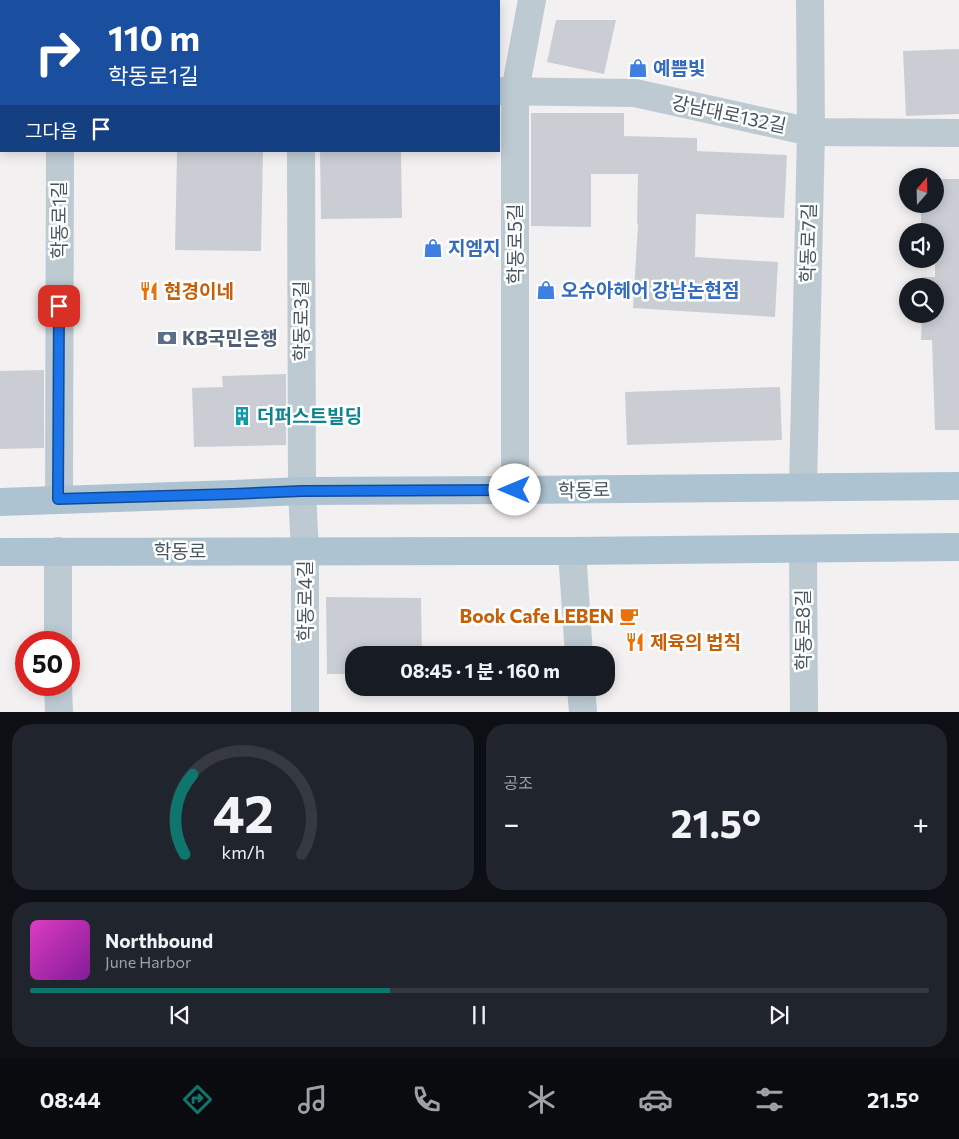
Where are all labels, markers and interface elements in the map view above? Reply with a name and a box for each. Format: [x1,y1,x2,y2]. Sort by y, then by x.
text: 110 m [108,15,200,58]
icon: right [25,20,90,85]
place label: 예쁨빛 [653,56,705,79]
shop icon: 예쁨빛 [627,57,649,79]
text: 학동로1길 [108,62,198,89]
street label: 강남대로132길 [670,90,789,137]
icon: arrive [87,115,115,143]
text: 그다음 [25,119,77,142]
north arrow [899,168,944,212]
map controls [899,168,944,323]
street label: 학동로1길 [47,181,70,259]
street label: 학동로7길 [795,203,820,283]
street label: 학동로5길 [503,204,526,284]
button: sound [899,223,944,268]
place label: 지엠지 [448,236,500,259]
shop icon: 지엠지 [422,237,444,259]
place label: 오슈아헤어 강남논현점 [561,278,739,301]
button: search [899,278,944,323]
place label: 현경이네 [164,279,234,302]
shop icon: 오슈아헤어 강남논현점 [535,279,557,301]
restaurant icon: 현경이네 [138,280,160,302]
street label: 학동로3길 [289,281,312,361]
pin [38,285,80,327]
icon: arrive [45,292,73,320]
place label: KB국민은행 [182,326,278,349]
bank icon: KB국민은행 [156,327,178,349]
place label: 더퍼스트빌딩 [257,404,362,427]
building icon: 더퍼스트빌딩 [231,405,253,427]
position arrow [488,463,540,515]
street label: 학동로 [558,478,610,501]
street label: 학동로 [154,539,206,562]
street label: 학동로4길 [293,560,316,642]
street label: 학동로8길 [791,589,814,671]
place label: Book Cafe LEBEN [460,604,614,627]
cafe icon: Book Cafe LEBEN [618,605,640,627]
place label: 제육의 법칙 [650,630,741,653]
speed limit sign: 50 [15,631,80,696]
restaurant icon: 제육의 법칙 [624,631,646,653]
text: 08:45 · 1 분 · 160 m [400,659,560,682]
text: 공조 [504,773,533,792]
text: 42 [212,780,273,844]
text: 21.5° [671,799,761,846]
text: − [504,806,519,840]
text: + [913,806,929,840]
text: km/h [221,841,264,863]
text: Northbound [105,929,213,952]
text: June Harbor [105,952,191,971]
icon: previous [166,1001,194,1029]
icon: pause [465,1001,493,1029]
icon: next [765,1001,793,1029]
icon: directions [180,1082,215,1117]
icon: music [295,1082,330,1117]
icon: phone [409,1082,444,1117]
icon: climate [524,1082,559,1117]
icon: car [638,1082,673,1117]
icon: filters [752,1082,787,1117]
text: 08:44 [40,1086,101,1113]
text: 21.5° [867,1086,919,1113]

